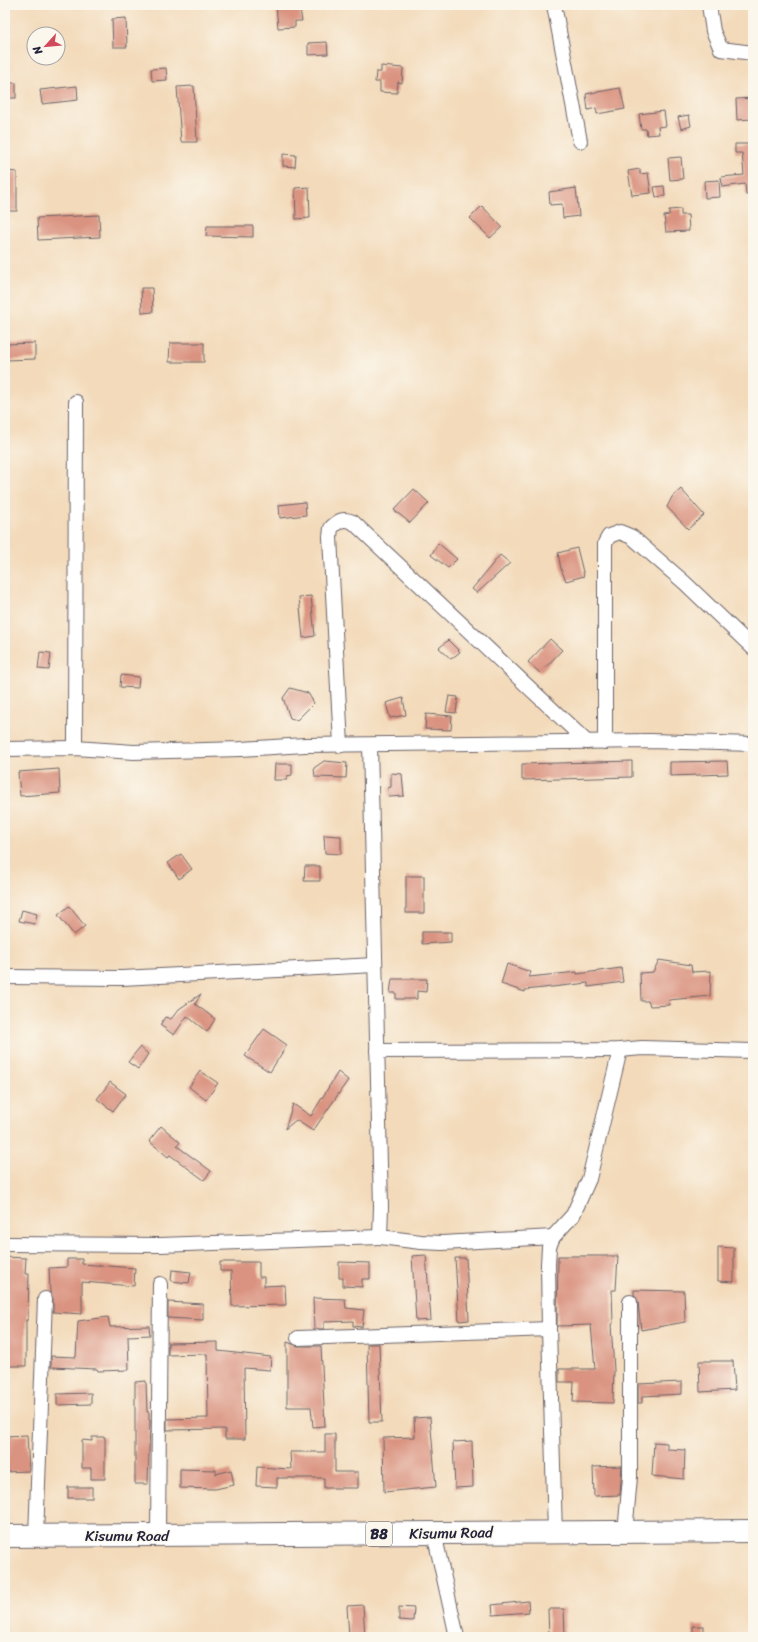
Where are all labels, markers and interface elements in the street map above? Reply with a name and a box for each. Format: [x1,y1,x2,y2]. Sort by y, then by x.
north arrow [26,26,66,66]
text: N [27,42,48,59]
street label: Kisumu Road [409,1519,494,1547]
road number: B8 [366,1522,392,1546]
street label: Kisumu Road [85,1523,170,1549]

